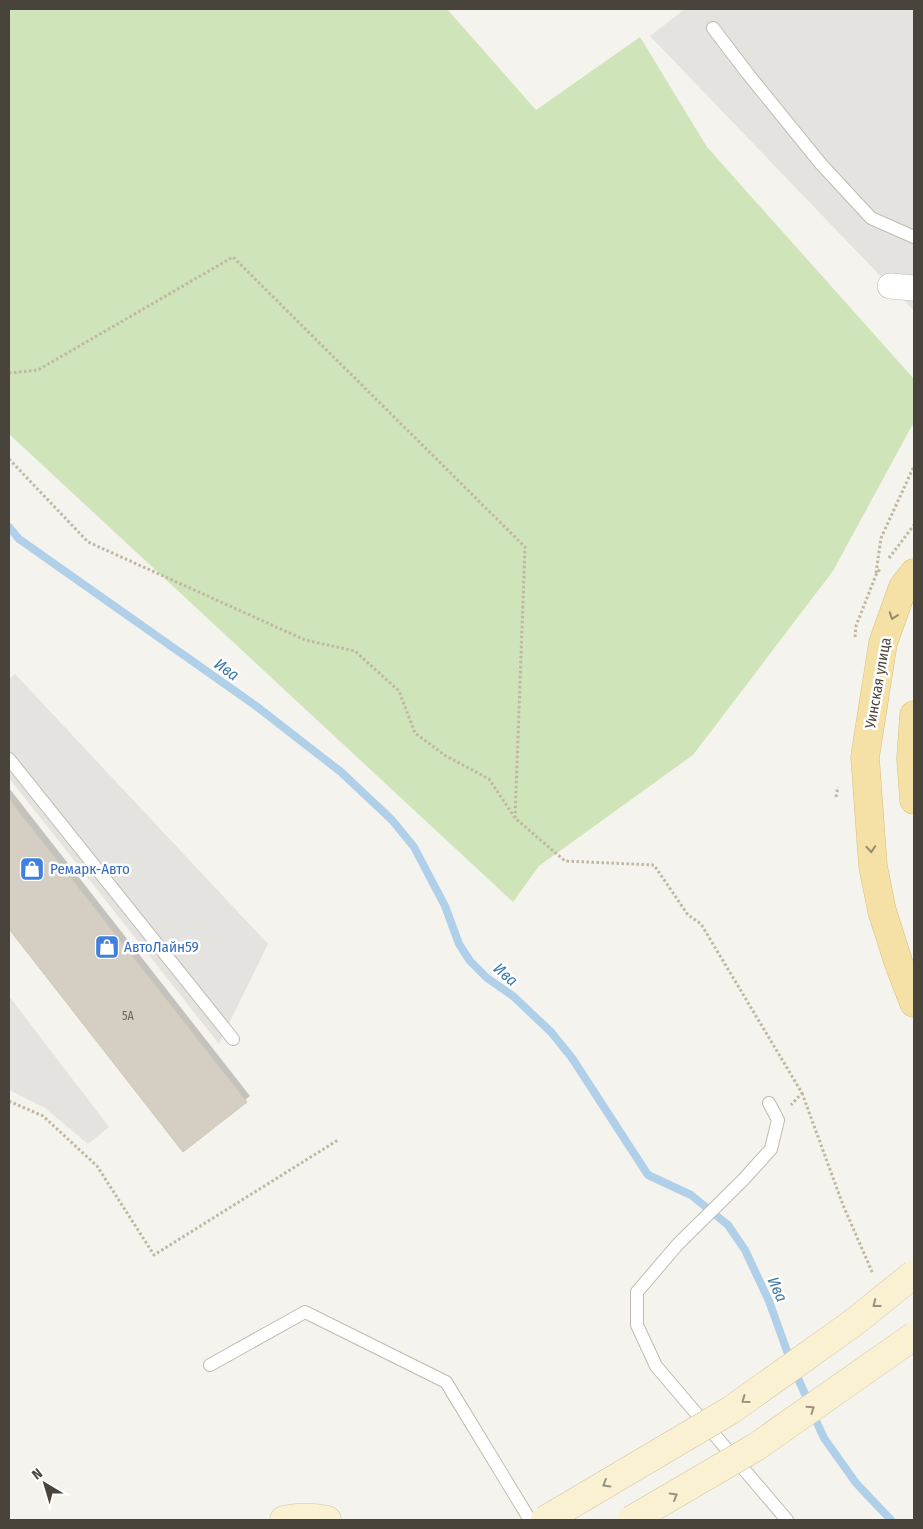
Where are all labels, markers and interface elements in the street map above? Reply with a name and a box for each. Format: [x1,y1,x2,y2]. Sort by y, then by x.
one-way arrow [889,611,899,620]
street label: Уинская улица [861,636,895,731]
water label: Ива [211,654,243,685]
one-way arrow [866,845,877,853]
shop icon: Ремарк-Авто [19,856,45,882]
place label: Ремарк-Авто [50,860,130,878]
shop icon: АвтоЛайн59 [94,934,120,960]
place label: АвтоЛайн59 [124,938,199,956]
water label: Ива [490,959,522,990]
house number: 5А [122,1009,135,1023]
water label: Ива [764,1274,791,1305]
one-way arrow [873,1299,882,1307]
one-way arrow [741,1394,751,1403]
one-way arrow [805,1406,815,1415]
north arrow [20,1459,70,1509]
text: N [29,1465,46,1483]
one-way arrow [602,1478,611,1488]
one-way arrow [668,1492,677,1502]

